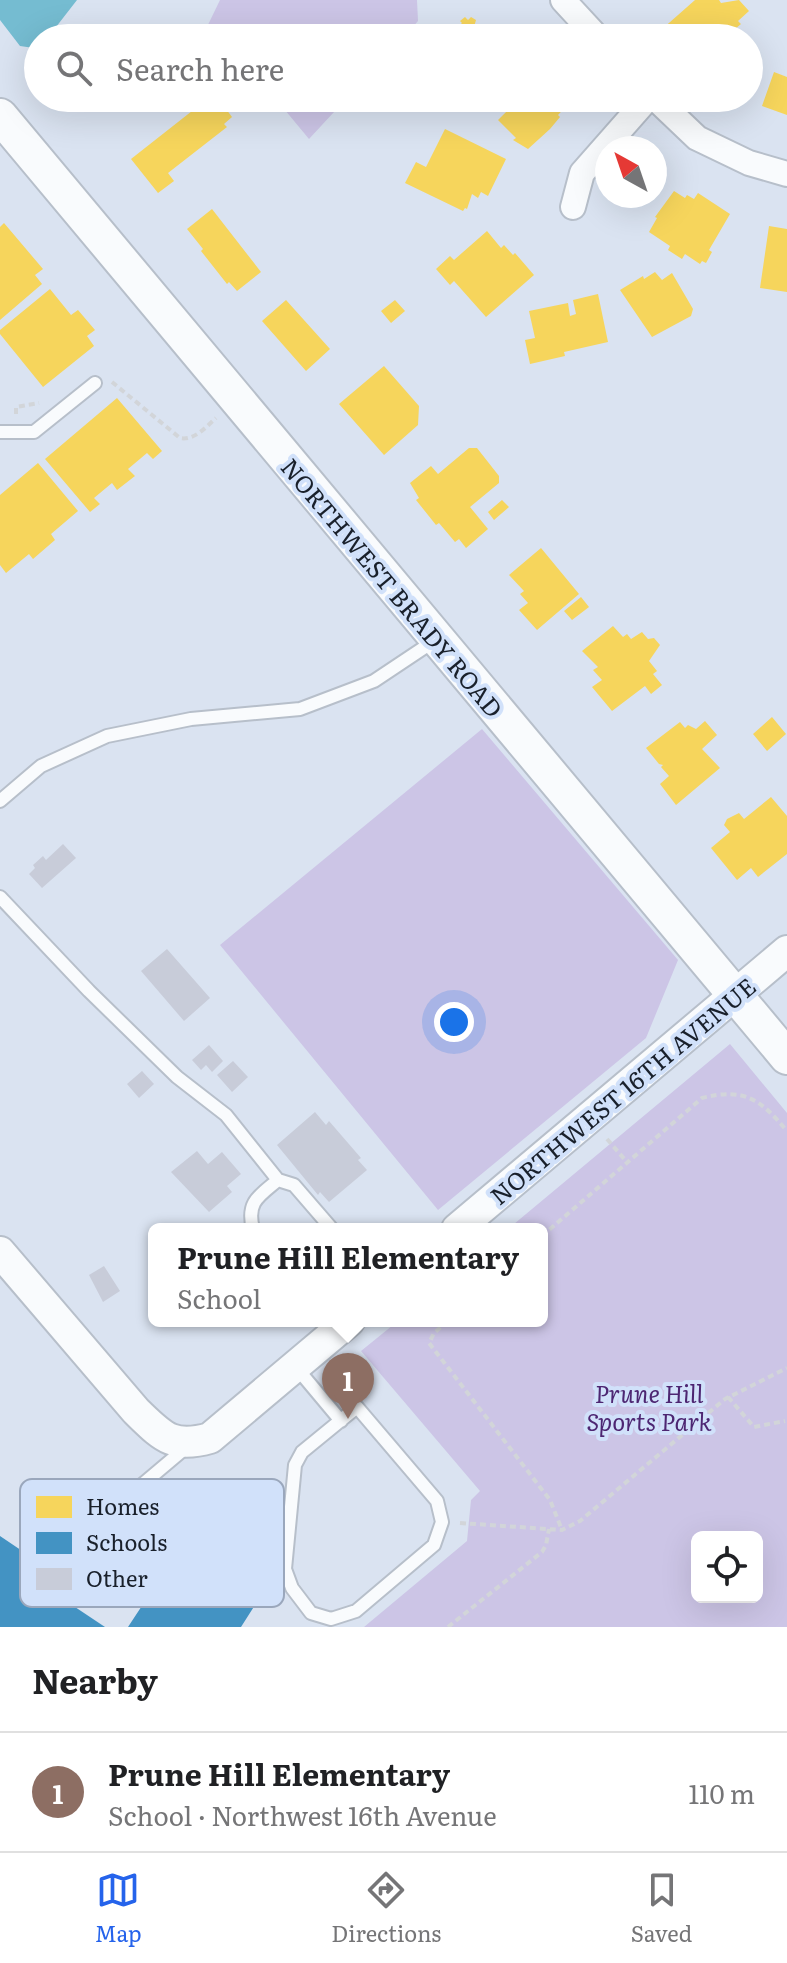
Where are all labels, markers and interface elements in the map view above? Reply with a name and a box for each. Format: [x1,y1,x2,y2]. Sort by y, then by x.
search box [24,24,763,112]
icon: search [52,46,96,90]
text: Search here [116,46,284,90]
north arrow [595,136,667,208]
street label: NORTHWEST BRADY ROAD [274,450,512,724]
street label: NORTHWEST 16TH AVENUE [482,968,762,1212]
your location [434,1002,474,1042]
popup [148,1223,548,1327]
text: Prune Hill Elementary [177,1234,519,1278]
text: School [177,1278,261,1317]
pin: 1 [322,1353,374,1419]
park label: Prune Hill Sports Park [586,1375,712,1438]
legend [20,1479,284,1607]
text: Homes [86,1489,159,1522]
text: Schools [86,1525,167,1558]
map controls [691,1531,763,1603]
button: locate [691,1531,763,1603]
text: Other [86,1561,148,1594]
text: Nearby [32,1654,158,1704]
text: Prune Hill Elementary [108,1751,450,1795]
text: 1 [53,1773,63,1812]
text: 110 m [688,1773,755,1812]
text: School · Northwest 16th Avenue [108,1795,497,1834]
tab: Map [95,1868,142,1949]
tab: Directions [331,1868,441,1949]
tab: Saved [631,1868,692,1949]

